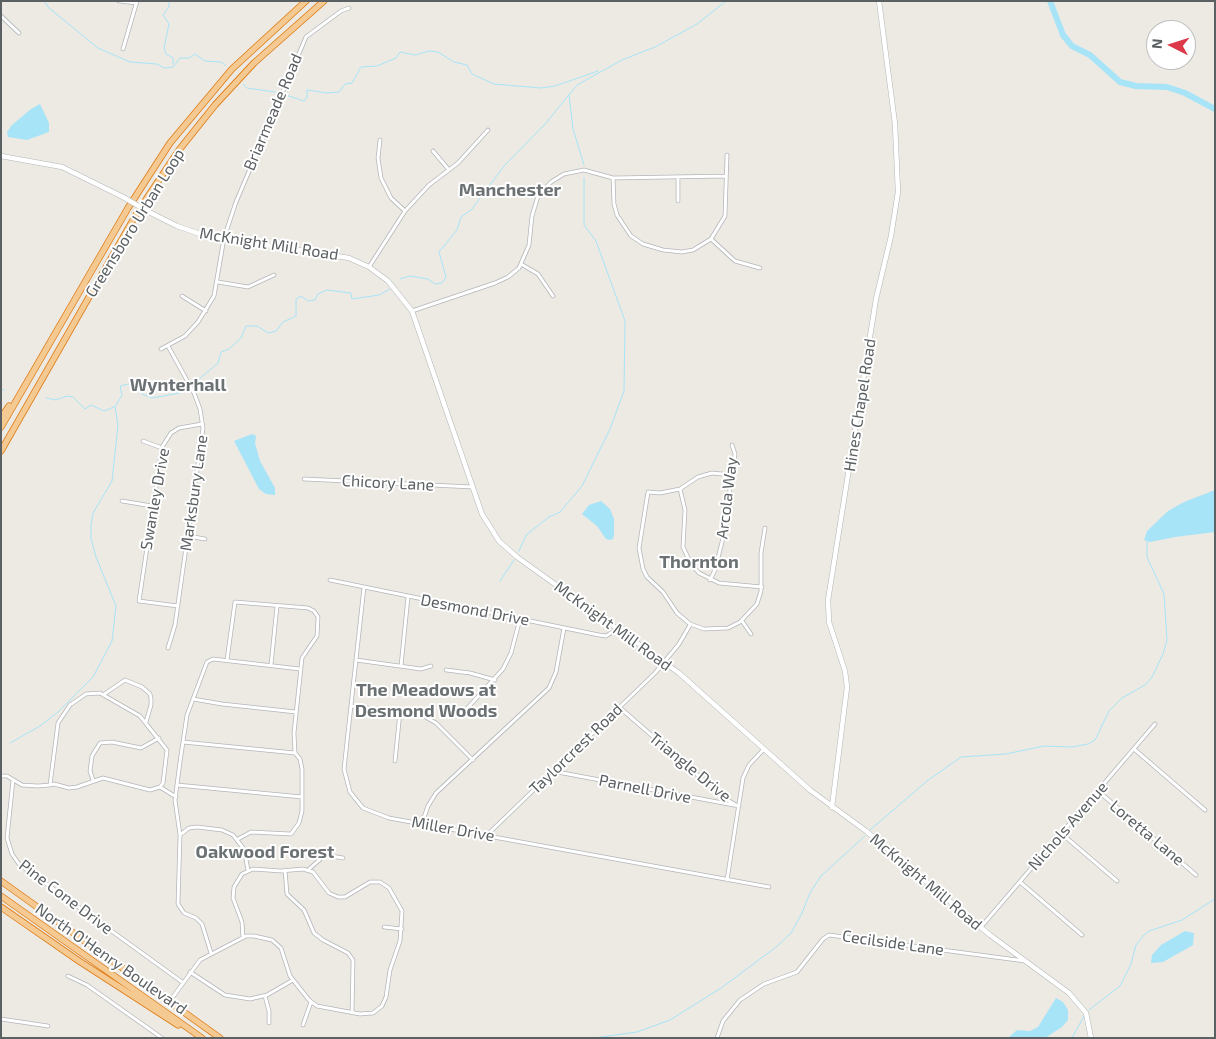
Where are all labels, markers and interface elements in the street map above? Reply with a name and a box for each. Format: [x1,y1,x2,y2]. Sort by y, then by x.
north arrow [1146,20,1196,70]
text: N [1148,38,1165,50]
street label: Briarmeade Road [240,51,306,173]
street label: Greensboro Urban Loop [81,145,189,301]
district label: Manchester [459,179,561,201]
street label: McKnight Mill Road [198,224,340,264]
street label: Hines Chapel Road [840,337,880,473]
district label: Wynterhall [130,374,226,396]
street label: Marksbury Lane [176,434,212,552]
street label: Swanley Drive [137,446,173,552]
street label: Arcola Way [712,456,742,540]
street label: Chicory Lane [341,471,435,495]
district label: Thornton [659,551,739,573]
street label: McKnight Mill Road [551,577,675,675]
street label: Desmond Drive [419,590,531,630]
district label: The Meadows at Desmond Woods [355,679,497,722]
street label: Taylorcrest Road [525,700,627,798]
street label: Triangle Drive [645,728,735,806]
street label: Parnell Drive [597,771,693,807]
street label: Nichols Avenue [1024,778,1112,874]
street label: Loretta Lane [1106,796,1188,870]
street label: Miller Drive [410,812,496,846]
street label: McKnight Mill Road [866,830,986,934]
district label: Oakwood Forest [196,841,334,863]
street label: Pine Cone Drive [15,855,117,939]
street label: North O'Henry Boulevard [31,899,191,1019]
street label: Cecilside Lane [841,926,945,960]

